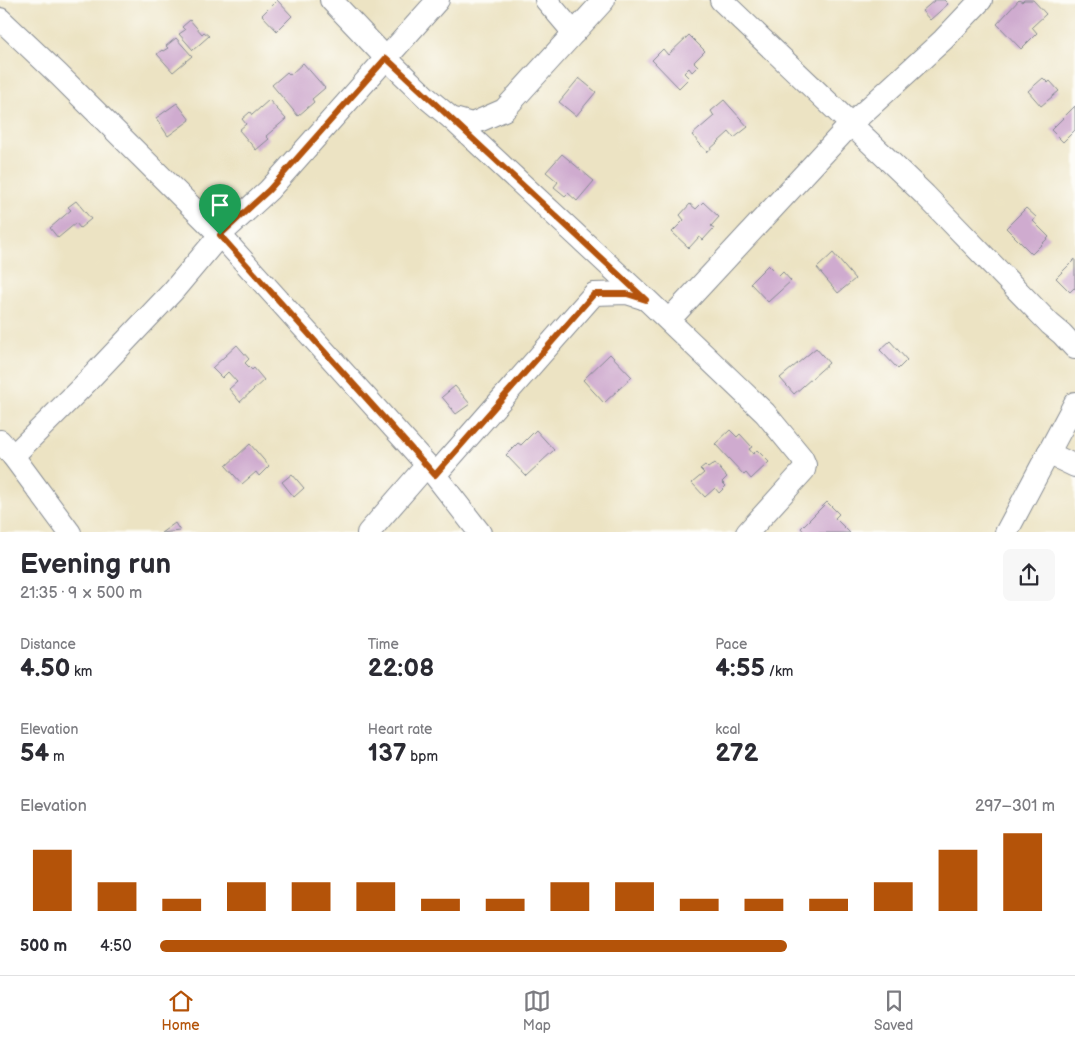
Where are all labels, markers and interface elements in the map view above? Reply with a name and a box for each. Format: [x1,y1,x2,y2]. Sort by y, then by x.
pin [199,184,241,235]
icon: arrive [206,191,234,219]
text: Evening run [20,548,171,581]
button: share [1003,549,1055,601]
text: 21:35 · 9 × 500 m [20,584,142,603]
text: Distance [20,636,76,653]
text: Time [368,636,399,653]
text: Pace [715,636,747,653]
text: 4.50 [20,653,70,684]
text: 22:08 [368,653,434,684]
text: 4:55 [715,653,765,684]
text: km [70,663,92,680]
text: /km [765,663,793,680]
text: Elevation [20,721,78,738]
text: Heart rate [368,721,432,738]
text: kcal [715,721,740,738]
text: 54 [20,738,49,769]
text: 137 [368,738,407,769]
text: 272 [715,738,758,769]
text: m [49,748,65,765]
text: bpm [407,748,438,765]
text: Elevation [20,797,87,816]
text: 297–301 m [975,797,1055,816]
text: 500 m [20,937,67,956]
text: 4:50 [100,937,132,956]
tab: Home [162,987,200,1034]
tab: Map [523,987,551,1034]
tab: Saved [874,987,913,1034]

